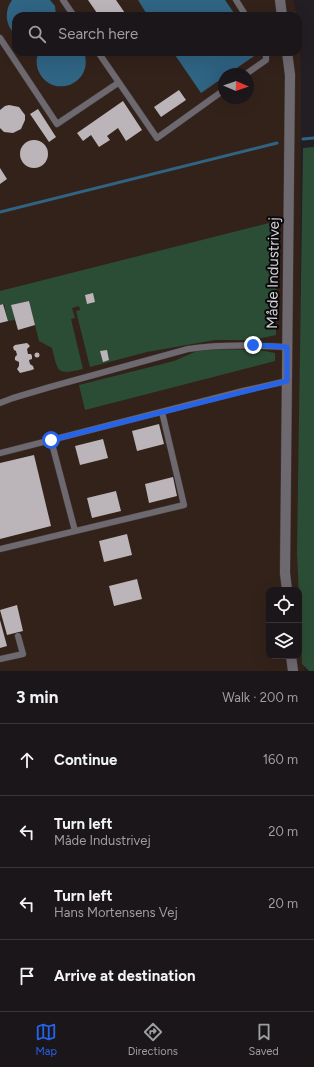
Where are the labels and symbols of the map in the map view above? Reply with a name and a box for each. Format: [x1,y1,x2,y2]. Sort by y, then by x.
north arrow [218,68,254,104]
street label: Måde Industrivej [263,217,283,329]
route end [244,336,262,354]
route start [42,431,60,449]

